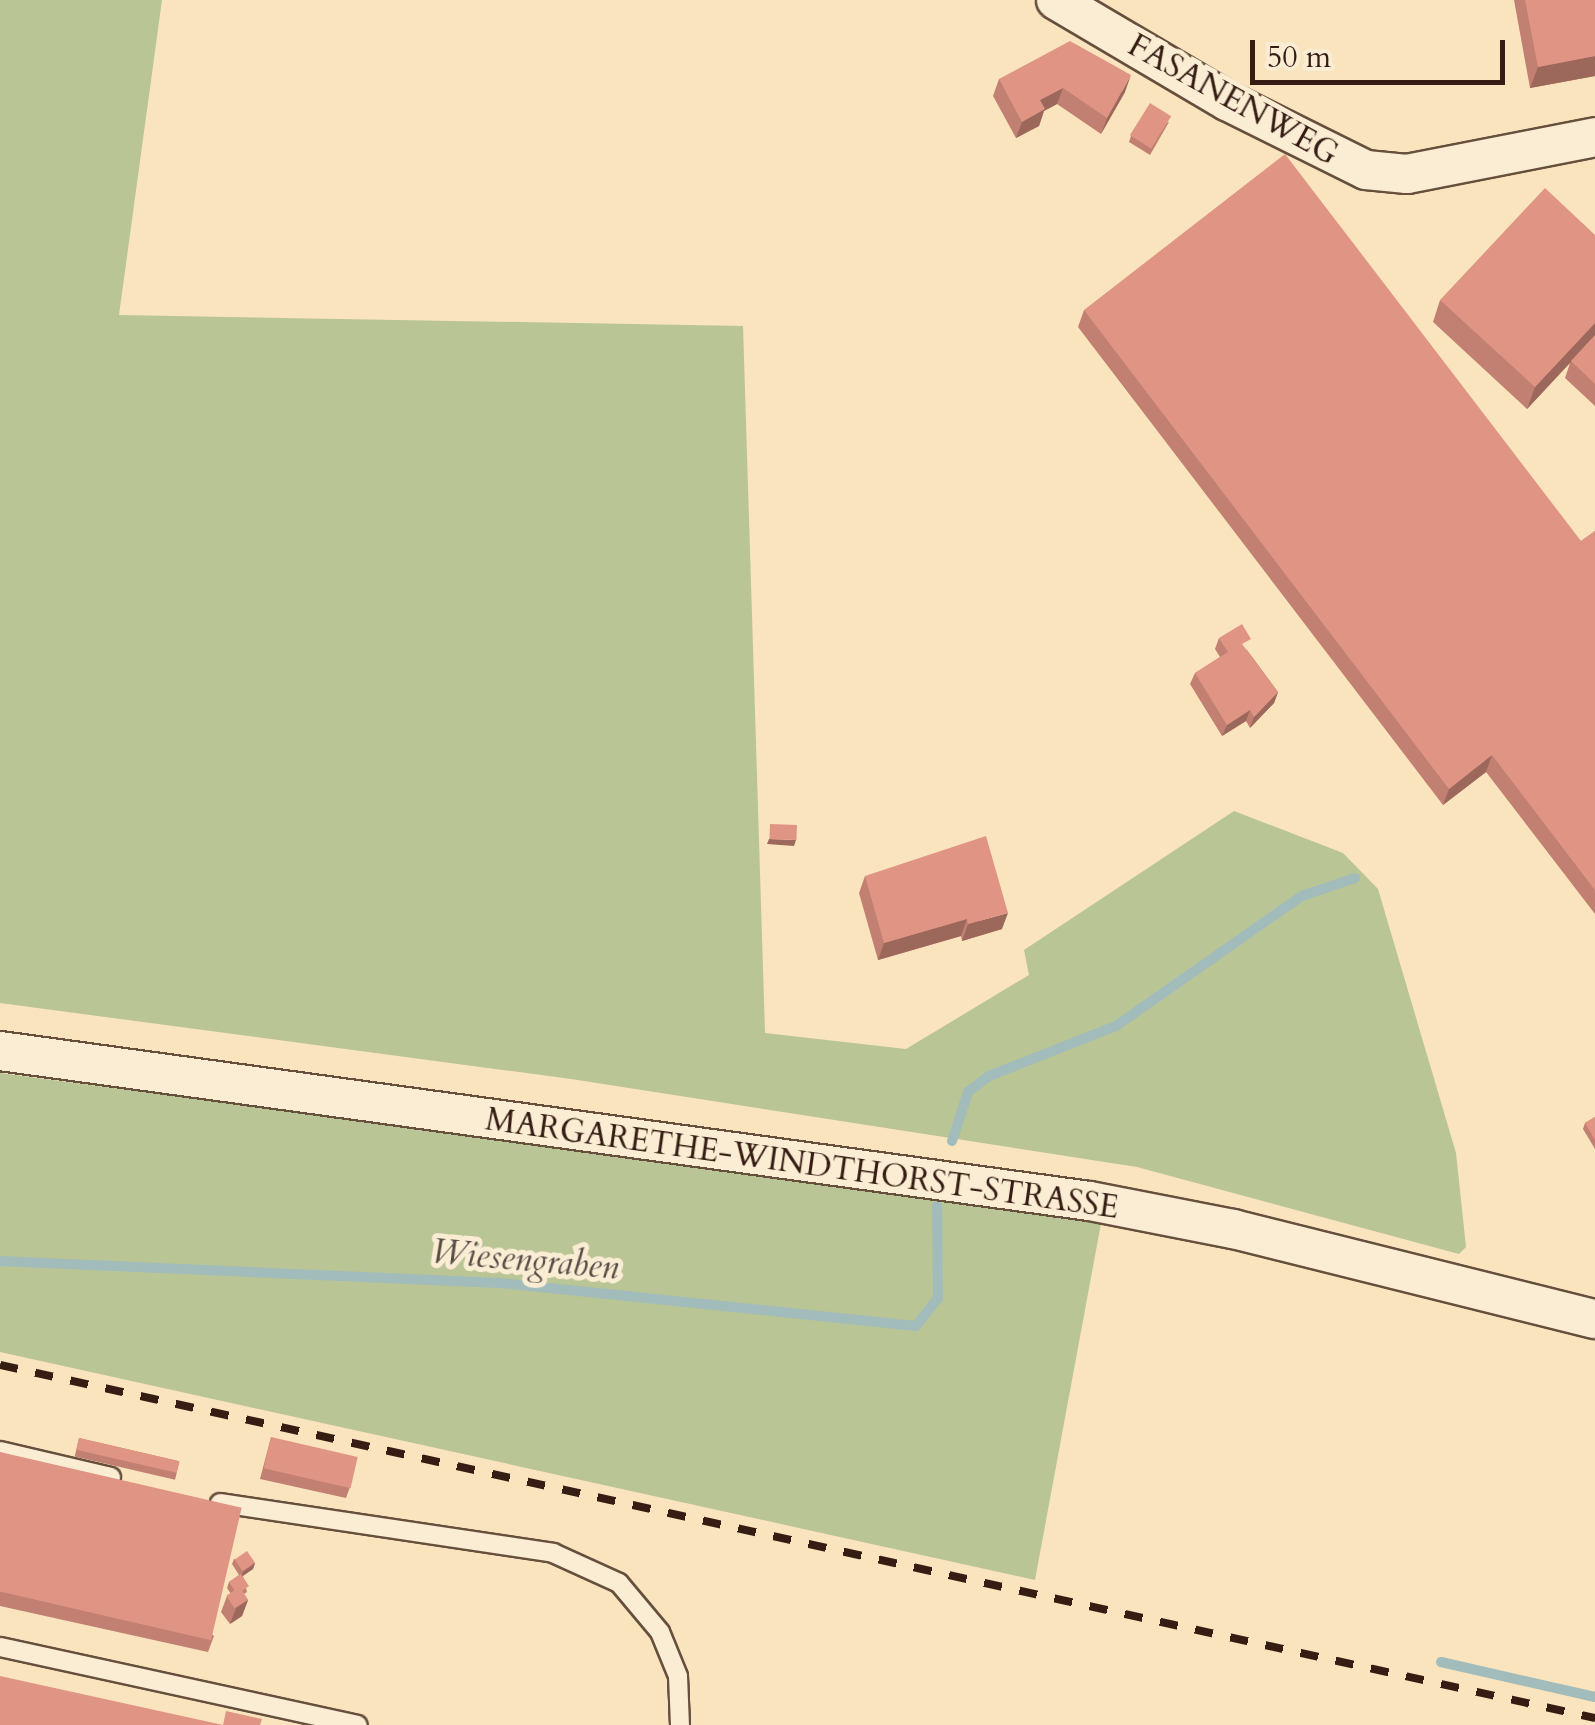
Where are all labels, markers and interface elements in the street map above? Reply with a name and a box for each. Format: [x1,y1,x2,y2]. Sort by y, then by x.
scale bar [1255,20,1510,82]
street label: FASANENWEG [1121,26,1345,174]
text: 50 m [1267,37,1331,78]
street label: MARGARETHE-WINDTHORST-STRASSE [483,1101,1121,1227]
water label: Wiesengraben [430,1231,620,1289]

